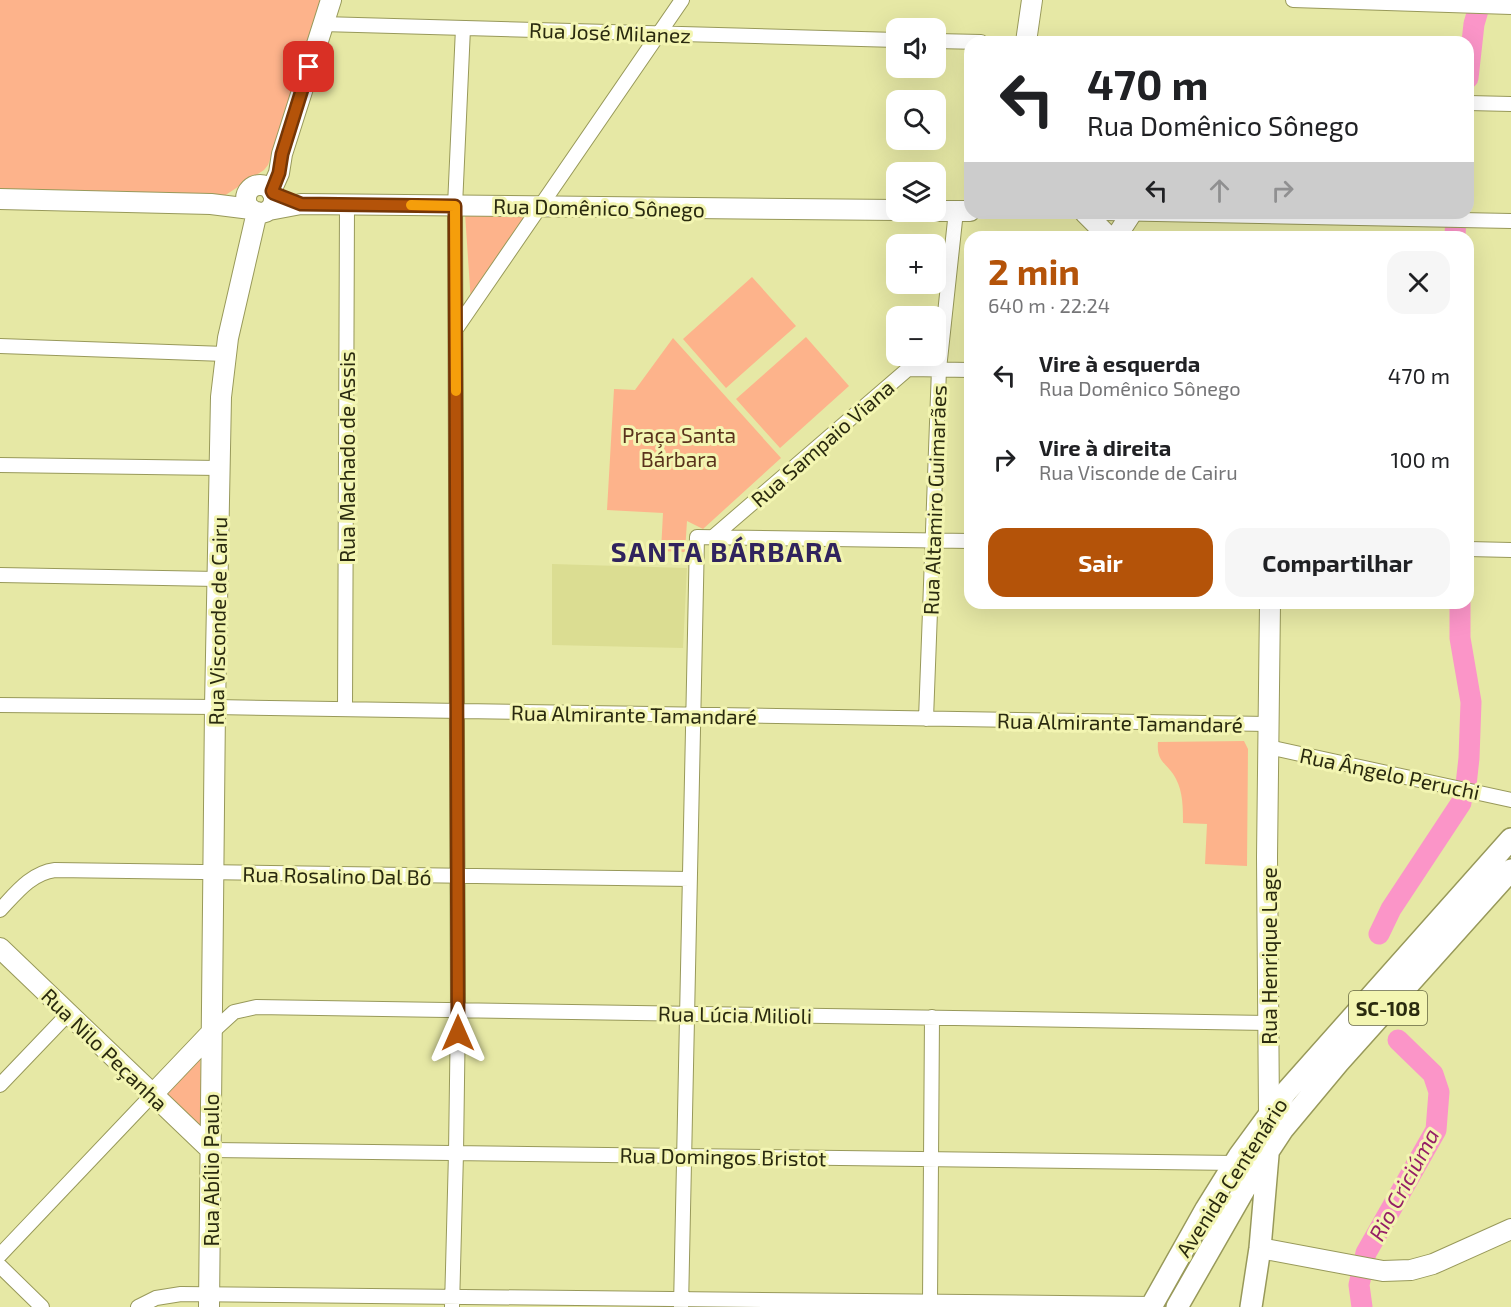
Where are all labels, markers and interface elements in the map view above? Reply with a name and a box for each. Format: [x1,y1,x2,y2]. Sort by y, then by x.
street label: Rua José Milanez [529,17,691,47]
map controls [886,18,946,366]
button: sound [886,18,946,78]
pin [283,41,334,92]
icon: arrive [292,50,325,83]
text: 470 m [1087,58,1209,108]
icon: left [988,60,1066,138]
button: search [886,90,946,150]
text: Rua Domênico Sônego [1087,109,1359,141]
button: layers [886,162,946,222]
icon: left [1140,174,1173,207]
icon: ahead [1203,174,1236,207]
icon: right [1266,174,1299,207]
street label: Rua Domênico Sônego [493,193,705,221]
button: + [886,234,946,294]
text: 2 min [988,249,1080,292]
button: close [1387,251,1450,314]
text: 640 m · 22:24 [988,293,1110,317]
button: − [886,306,946,366]
text: Vire à esquerda [1039,350,1200,376]
street label: Rua Machado de Assis [334,351,359,563]
icon: left [988,359,1021,392]
text: 470 m [1388,362,1450,388]
street label: Rua Sampaio Viana [745,374,899,512]
text: Rua Domênico Sônego [1039,376,1241,400]
street label: Rua Altamiro Guimarães [917,385,951,615]
park label: Praça Santa Bárbara [622,422,736,471]
text: Vire à direita [1039,434,1171,460]
icon: right [988,443,1021,476]
text: 100 m [1391,446,1450,472]
text: Rua Visconde de Cairu [1039,460,1238,484]
street label: Rua Visconde de Cairu [203,516,231,726]
button: Sair [988,528,1213,597]
button: Compartilhar [1225,528,1450,597]
district label: SANTA BÁRBARA [611,535,843,567]
street label: Rua Almirante Tamandaré [511,699,757,729]
street label: Rua Almirante Tamandaré [997,707,1243,737]
street label: Rua Ângelo Peruchi [1298,742,1482,804]
street label: Rua Rosalino Dal Bó [242,861,432,889]
street label: Rua Henrique Lage [1256,867,1281,1045]
street label: Rua Nilo Peçanha [35,983,173,1117]
road number: SC-108 [1349,991,1427,1025]
street label: Rua Lúcia Milioli [658,1000,812,1028]
position arrow [426,1001,490,1065]
street label: Avenida Centenário [1170,1093,1292,1261]
street label: Rua Abílio Paulo [198,1094,223,1246]
water label: Rio Criciúma [1363,1123,1443,1245]
street label: Rua Domingos Bristot [619,1142,827,1170]

